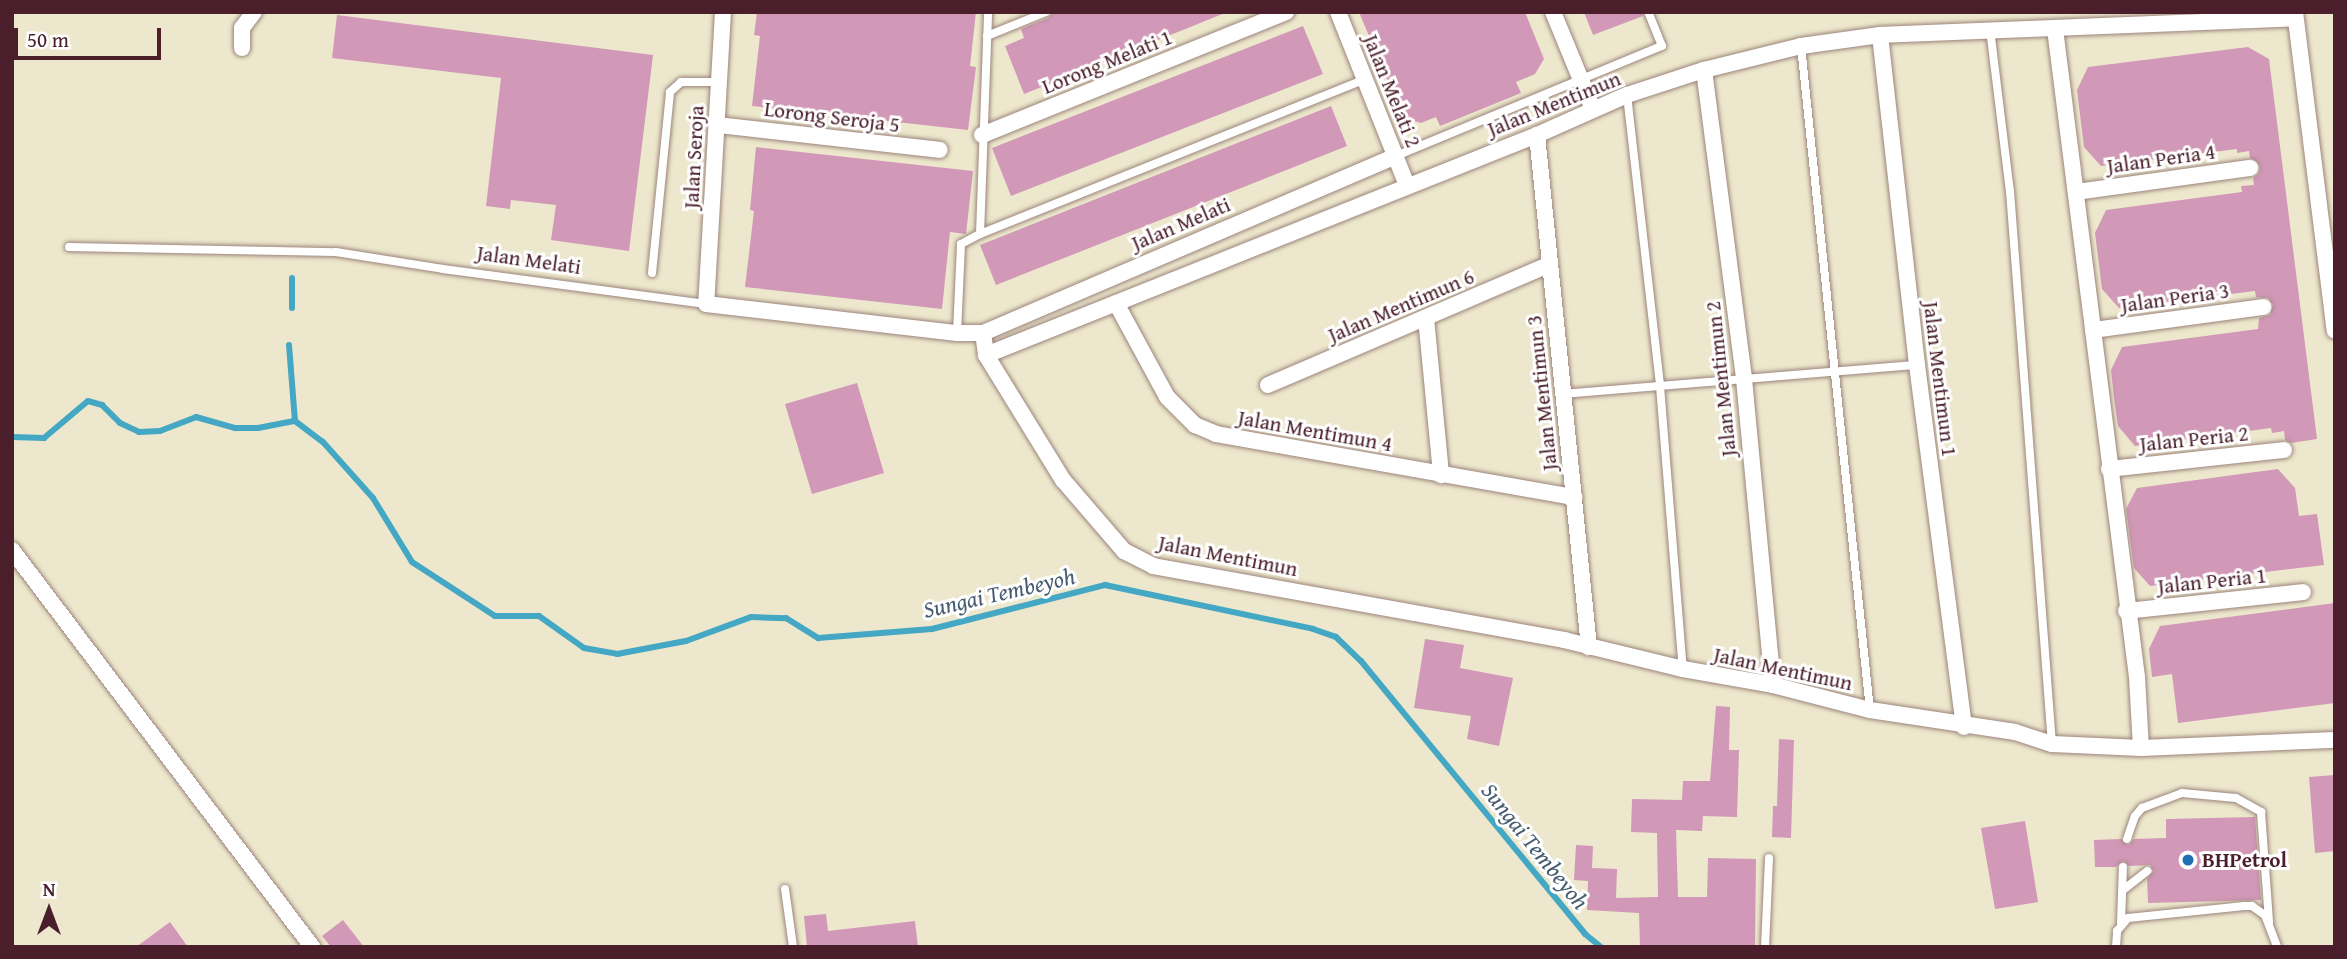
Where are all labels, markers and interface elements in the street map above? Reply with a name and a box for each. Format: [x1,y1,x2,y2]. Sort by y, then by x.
scale bar [18,14,164,58]
text: 50 m [27,24,69,55]
street label: Lorong Melati 1 [1038,25,1176,99]
street label: Jalan Melati 2 [1358,31,1426,151]
street label: Jalan Mentimun [1484,66,1624,142]
street label: Lorong Seroja 5 [763,96,901,138]
street label: Jalan Seroja [679,105,709,209]
street label: Jalan Peria 4 [2105,139,2217,179]
street label: Jalan Melati [1128,192,1234,256]
street label: Jalan Melati [475,240,583,280]
street label: Jalan Mentimun 6 [1324,264,1478,348]
street label: Jalan Peria 3 [2119,278,2231,318]
street label: Jalan Mentimun 2 [1700,300,1742,458]
street label: Jalan Mentimun 1 [1918,300,1962,458]
street label: Jalan Mentimun 3 [1521,314,1563,472]
street label: Jalan Mentimun 4 [1236,405,1394,457]
street label: Jalan Peria 2 [2138,421,2250,457]
street label: Jalan Mentimun [1156,530,1300,582]
water label: Sungai Tembeyoh [920,562,1078,624]
street label: Jalan Peria 1 [2156,563,2268,599]
street label: Jalan Mentimun [1711,642,1855,696]
water label: Sungai Tembeyoh [1476,777,1594,915]
place label: BHPetrol [2202,847,2287,873]
marker: BHPetrol [2180,852,2196,868]
north arrow [14,875,84,945]
text: N [43,875,55,903]

